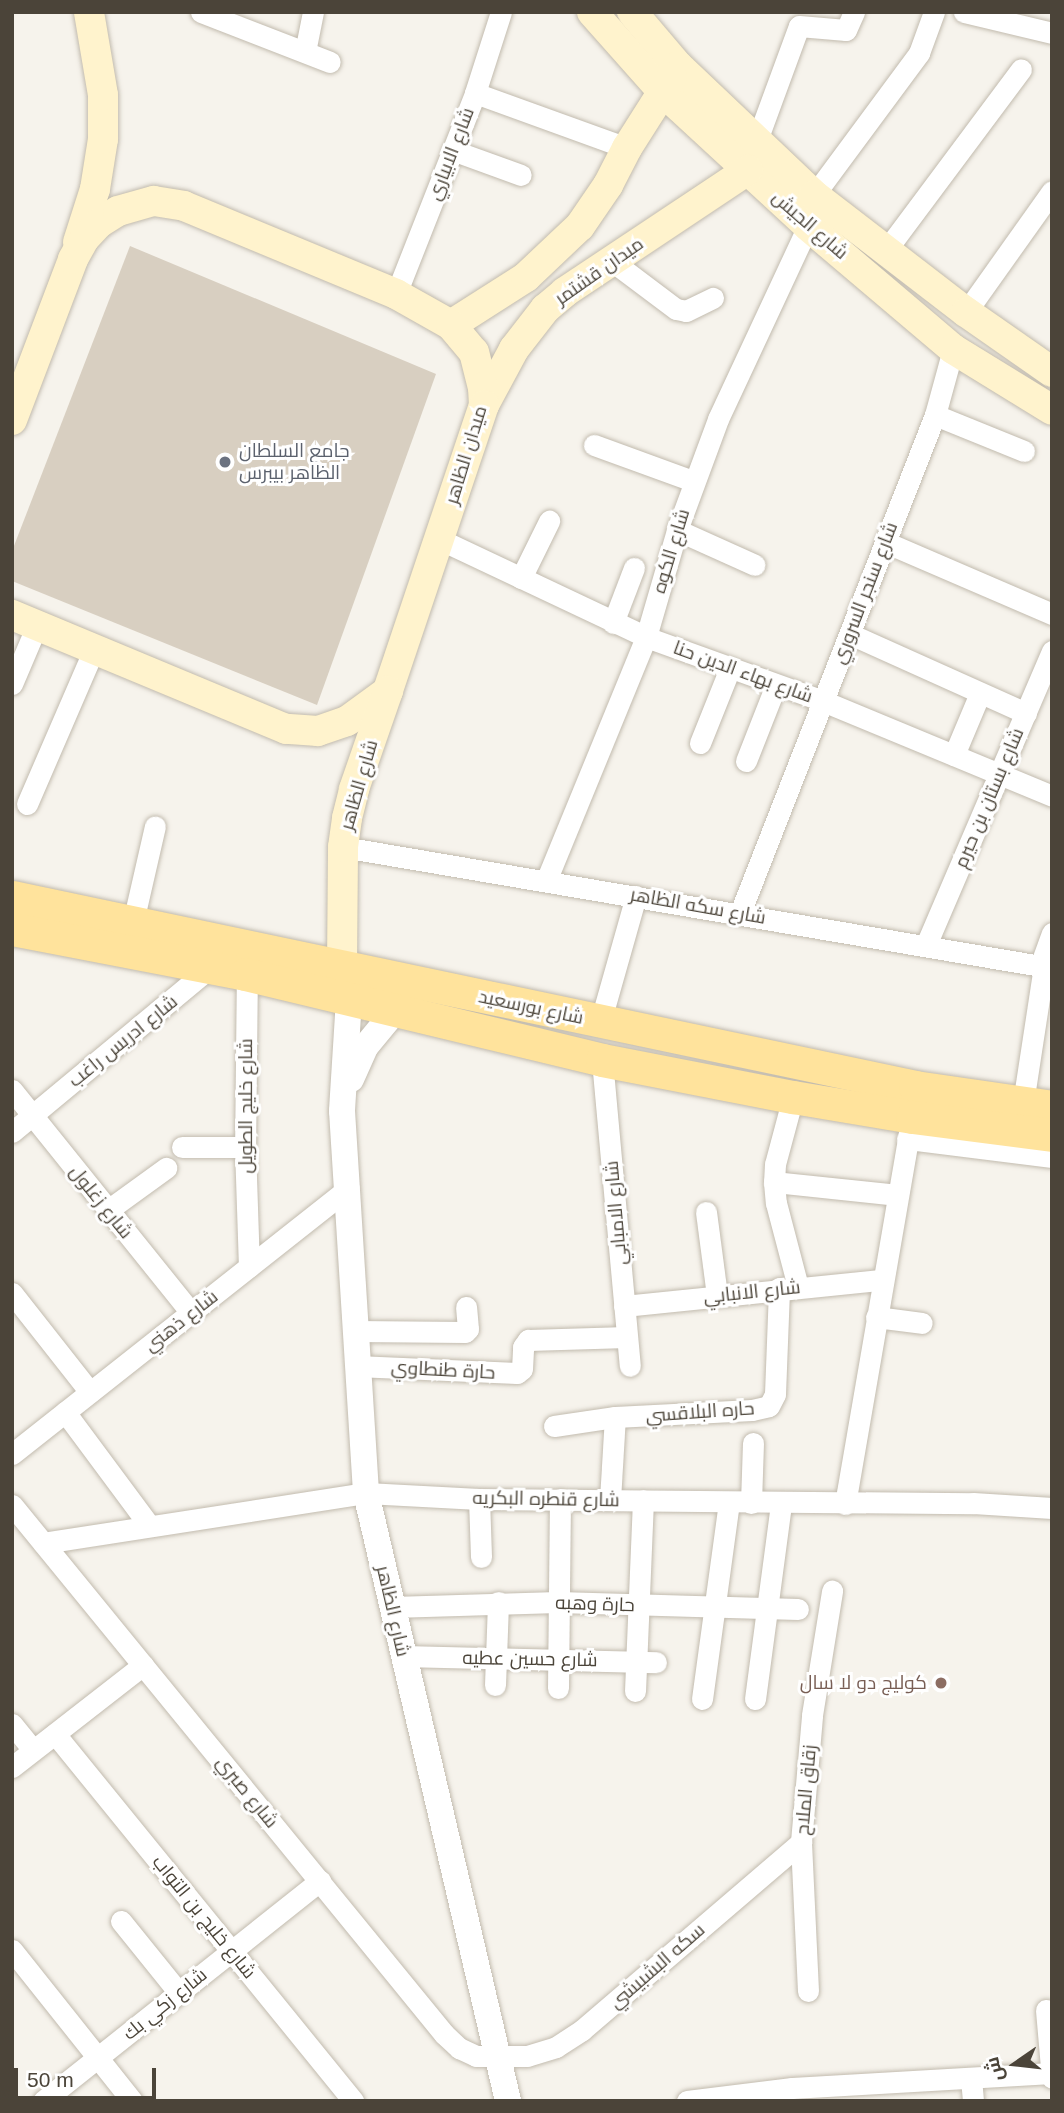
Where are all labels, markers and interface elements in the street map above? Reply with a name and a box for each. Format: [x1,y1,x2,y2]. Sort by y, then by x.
street label: شارع الابياري [423,104,479,204]
street label: شارع الجيش [767,186,853,264]
street label: ميدان قشتمر [550,232,648,310]
street label: ميدان الظاهر [440,403,492,507]
place label: جامع السلطان الظاهر بيبرس [239,440,350,484]
marker: جامع السلطان الظاهر بيبرس [217,454,233,470]
street label: شارع الكوه [647,506,695,596]
street label: شارع سنجر السروري [827,519,903,667]
street label: شارع بهاء الدين حنا [670,636,816,708]
street label: شارع بستان بن حيرم [949,725,1029,871]
street label: شارع الظاهر [335,737,383,833]
street label: شارع سكه الظاهر [628,883,768,929]
street label: شارع بورسعيد [476,985,586,1029]
street label: شارع ادريس راغب [64,990,182,1092]
street label: شارع خليج الطويل [235,1038,257,1174]
street label: شارع الامبابي [600,1160,632,1266]
street label: شارع زغلول [65,1161,137,1243]
street label: شارع الانبابي [702,1276,802,1308]
street label: شارع ذهني [140,1285,222,1357]
street label: حارة طنطاوي [390,1356,496,1384]
street label: حاره البلاقسي [645,1397,755,1427]
street label: شارع قنطره البكريه [472,1486,620,1512]
street label: شارع الظاهر [371,1563,415,1659]
street label: حارة وهبه [555,1591,635,1617]
street label: شارع حسين عطيه [462,1646,598,1672]
place label: كوليج دو لا سال [800,1672,927,1694]
marker: كوليج دو لا سال [933,1675,949,1691]
street label: زقاق الملاح [791,1744,821,1836]
street label: شارع صبري [211,1751,283,1833]
street label: شارع خليج بن التواب [147,1851,261,1983]
street label: سكه البشبيشي [605,1918,709,2014]
street label: شارع زكي بك [118,1963,212,2045]
north arrow [980,2029,1050,2099]
scale bar [18,2054,159,2098]
text: ش [981,2055,1007,2084]
text: 50 m [27,2068,74,2091]

